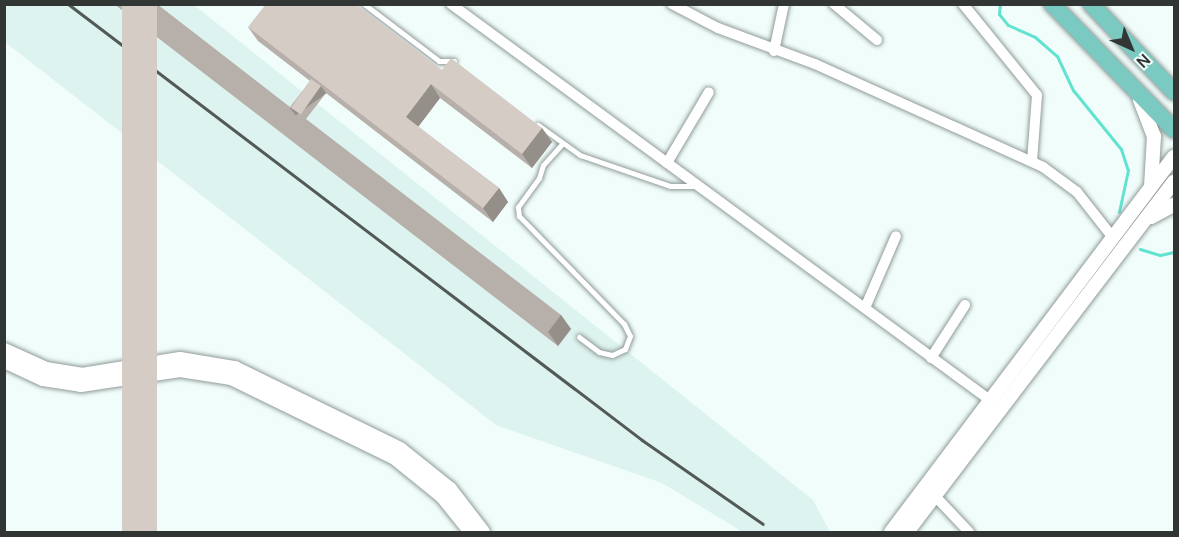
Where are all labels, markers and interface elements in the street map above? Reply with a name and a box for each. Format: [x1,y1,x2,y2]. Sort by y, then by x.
north arrow [1101,18,1161,78]
text: N [1132,49,1155,73]

